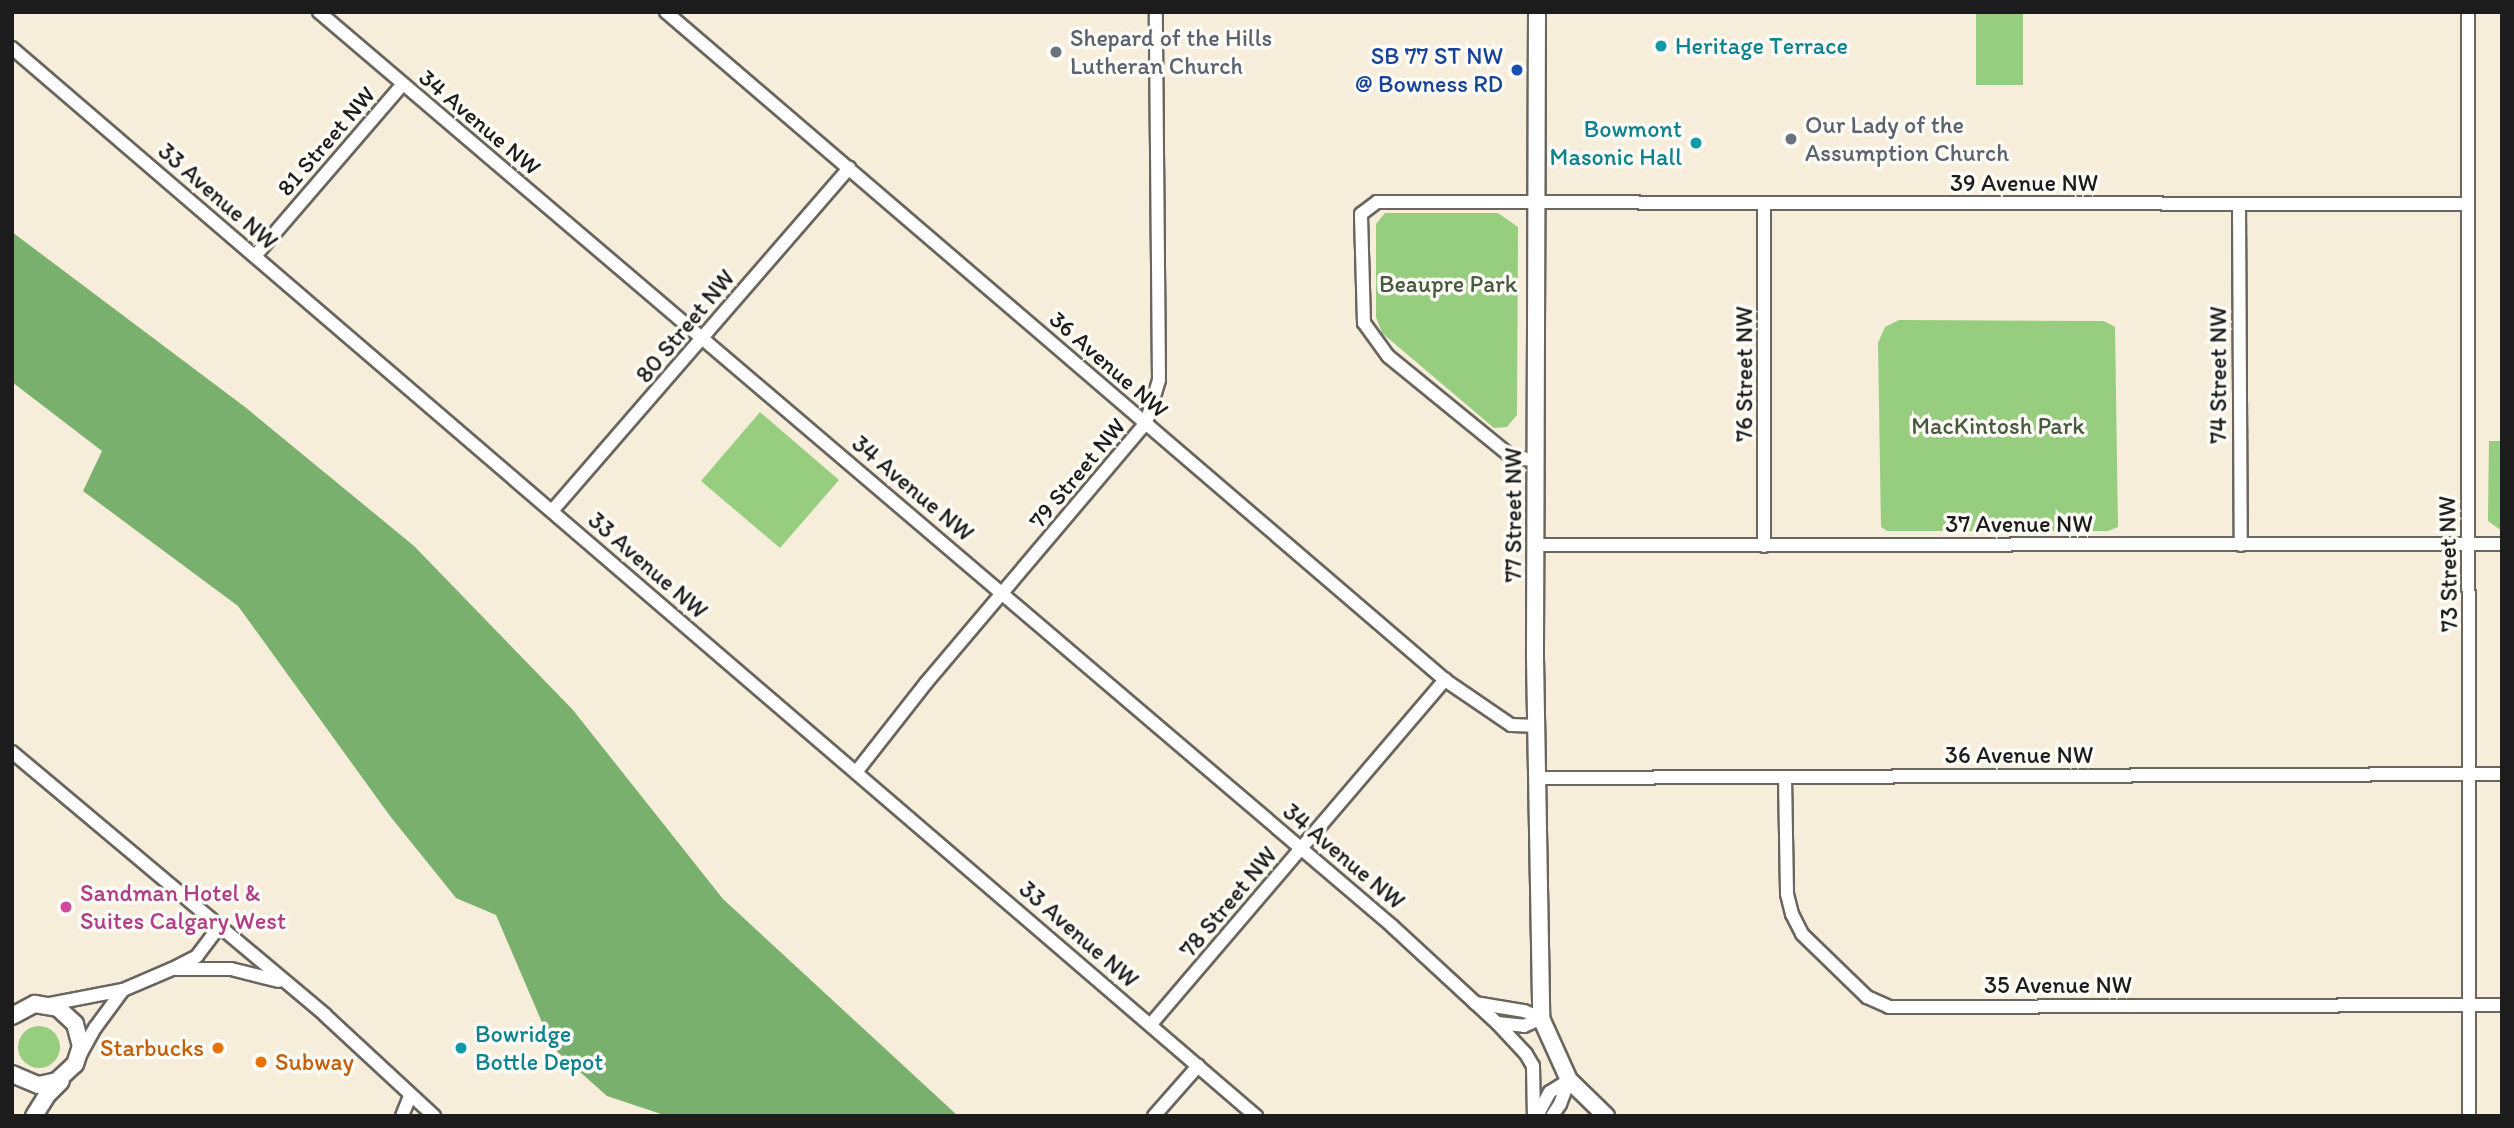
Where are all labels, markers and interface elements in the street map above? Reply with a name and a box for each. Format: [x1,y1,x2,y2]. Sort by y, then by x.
place label: Shepard of the Hills Lutheran Church [1070,24,1272,80]
place label: Heritage Terrace [1675,32,1845,60]
marker: Heritage Terrace [1653,38,1669,54]
place label: SB 77 ST NW @ Bowness RD [1355,42,1503,98]
marker: Shepard of the Hills Lutheran Church [1048,44,1064,60]
marker: SB 77 ST NW @ Bowness RD [1509,62,1525,78]
street label: 34 Avenue NW [413,63,547,181]
street label: 81 Street NW [271,81,381,201]
place label: Our Lady of the Assumption Church [1805,111,2009,167]
place label: Bowmont Masonic Hall [1550,115,1682,171]
marker: Our Lady of the Assumption Church [1783,131,1799,147]
marker: Bowmont Masonic Hall [1688,135,1704,151]
street label: 33 Avenue NW [152,136,284,256]
street label: 39 Avenue NW [1950,169,2098,197]
street label: 80 Street NW [629,264,741,388]
park label: Beaupre Park [1379,270,1517,298]
street label: 36 Avenue NW [1044,304,1174,424]
street label: 76 Street NW [1730,306,1758,442]
street label: 74 Street NW [2204,306,2232,444]
street label: 79 Street NW [1022,412,1132,534]
park label: MacKintosh Park [1911,412,2085,440]
street label: 34 Avenue NW [846,429,980,547]
street label: 77 Street NW [1499,448,1527,582]
street label: 73 Street NW [2432,496,2464,632]
street label: 33 Avenue NW [582,505,714,625]
street label: 37 Avenue NW [1945,510,2093,538]
street label: 36 Avenue NW [1945,741,2093,769]
street label: 34 Avenue NW [1277,797,1411,915]
street label: 78 Street NW [1173,841,1283,963]
street label: 33 Avenue NW [1013,874,1145,994]
place label: Sandman Hotel & Suites Calgary West [80,879,285,935]
marker: Sandman Hotel & Suites Calgary West [58,899,74,915]
street label: 35 Avenue NW [1984,971,2132,999]
place label: Bowridge Bottle Depot [475,1020,605,1076]
place label: Starbucks [100,1034,204,1062]
marker: Starbucks [210,1040,226,1056]
marker: Bowridge Bottle Depot [453,1040,469,1056]
place label: Subway [275,1048,354,1076]
marker: Subway [253,1054,269,1070]

